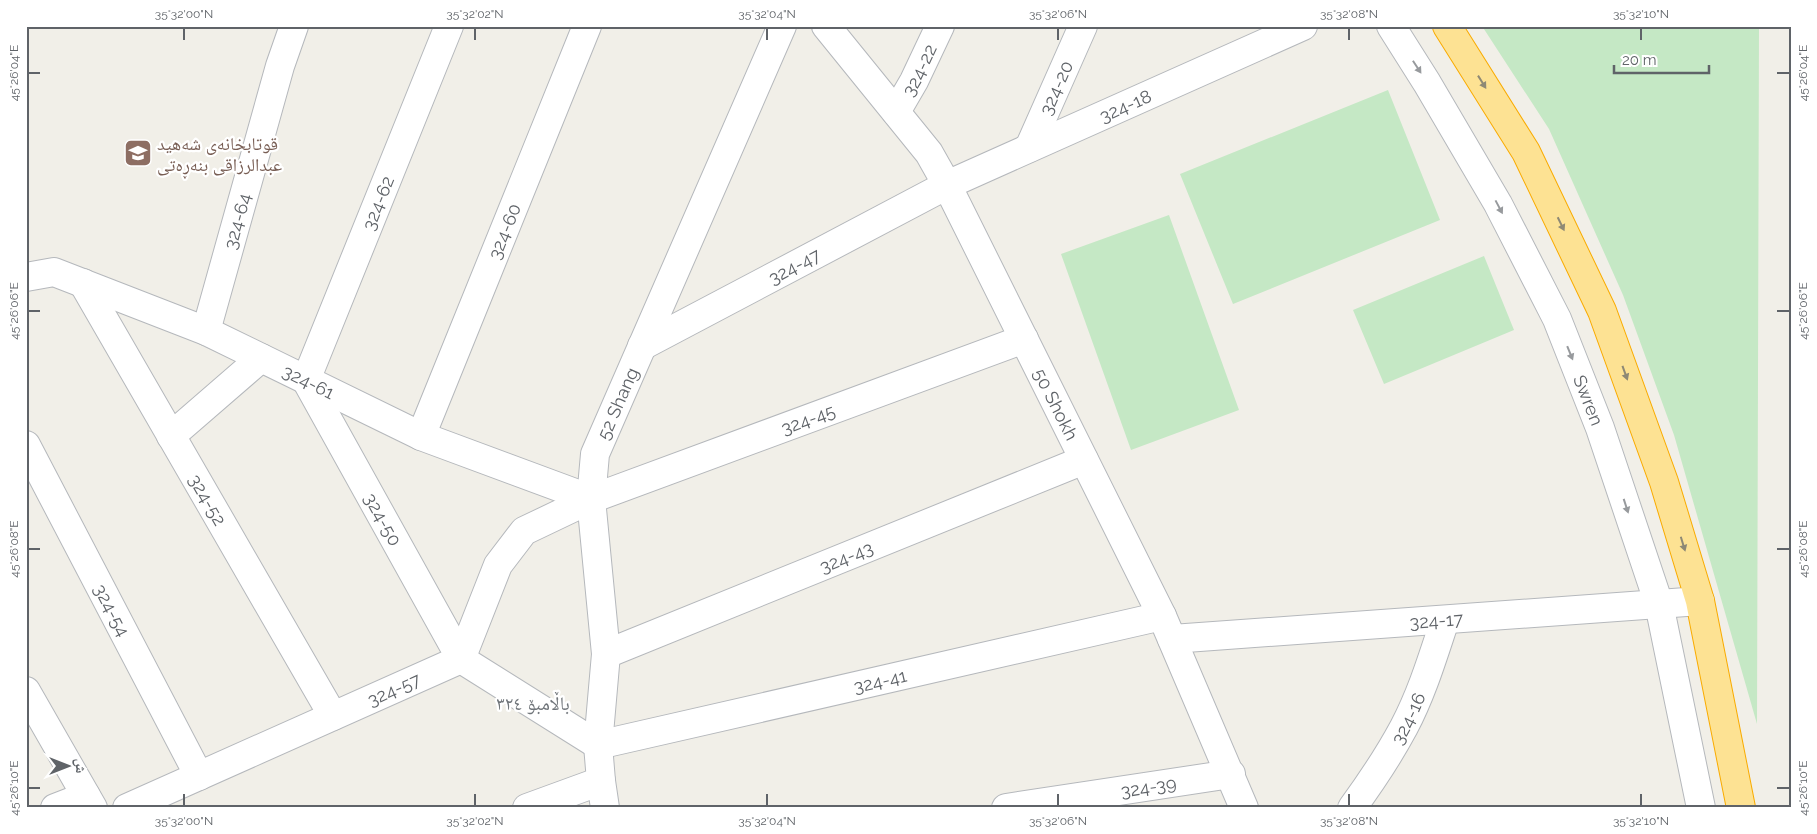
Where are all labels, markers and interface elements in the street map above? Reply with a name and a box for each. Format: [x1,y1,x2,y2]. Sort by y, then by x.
text: 35°32'00"N [155,7,213,21]
text: 35°32'02"N [446,7,504,21]
text: 35°32'04"N [738,7,796,21]
text: 35°32'06"N [1029,7,1087,21]
text: 35°32'08"N [1320,7,1378,21]
text: 35°32'10"N [1613,7,1669,21]
street label: 324-22 [897,41,940,100]
scale bar [1614,42,1710,74]
text: 45°26'04"E [7,45,21,101]
text: 45°26'04"E [1796,45,1810,101]
text: 20 m [1622,51,1657,69]
street label: 324-20 [1035,57,1077,118]
one-way arrow [1412,61,1422,74]
one-way arrow [1477,76,1487,89]
street label: 324-18 [1096,85,1154,126]
place label: قوتابخانەی شەهید عبدالرزاقی بنەڕەتی [157,133,282,178]
school or university icon: قوتابخانەی شەهید عبدالرزاقی بنەڕەتی [123,138,153,168]
street label: 324-62 [358,173,398,233]
street label: 324-64 [219,191,254,252]
street label: 324-60 [483,200,525,262]
one-way arrow [1495,200,1504,214]
one-way arrow [1557,217,1565,231]
street label: 324-47 [765,243,824,288]
text: 45°26'06"E [7,282,21,340]
text: 45°26'06"E [1796,282,1810,340]
one-way arrow [1567,346,1575,360]
street label: 324-61 [280,360,338,403]
street label: 52 Shang [592,364,642,443]
street label: 50 Shokh [1030,365,1083,443]
one-way arrow [1621,366,1629,381]
street label: Swren [1570,372,1608,428]
street label: 324-45 [778,399,838,438]
street label: 324-52 [185,470,231,529]
street label: 324-50 [360,489,406,549]
one-way arrow [1623,498,1631,513]
text: 45°26'08"E [7,520,21,578]
text: 45°26'08"E [1796,520,1810,578]
street label: 324-43 [816,536,876,577]
one-way arrow [1680,536,1687,551]
street label: 324-54 [90,580,135,640]
street label: 324-17 [1409,608,1464,632]
street label: 324-41 [851,664,909,697]
street label: 324-57 [364,668,424,710]
street label: 324-16 [1386,689,1429,748]
district label: باڵامبۆ ٣٢٤ [496,691,570,715]
north arrow [42,742,92,792]
text: ش [72,759,89,774]
text: 45°26'10"E [7,760,21,816]
text: 45°26'10"E [1796,760,1810,816]
street label: 324-39 [1119,772,1178,801]
text: 35°32'00"N [155,814,213,828]
text: 35°32'02"N [446,814,504,828]
text: 35°32'04"N [738,814,796,828]
text: 35°32'06"N [1029,814,1087,828]
text: 35°32'08"N [1320,814,1378,828]
text: 35°32'10"N [1613,814,1669,828]

